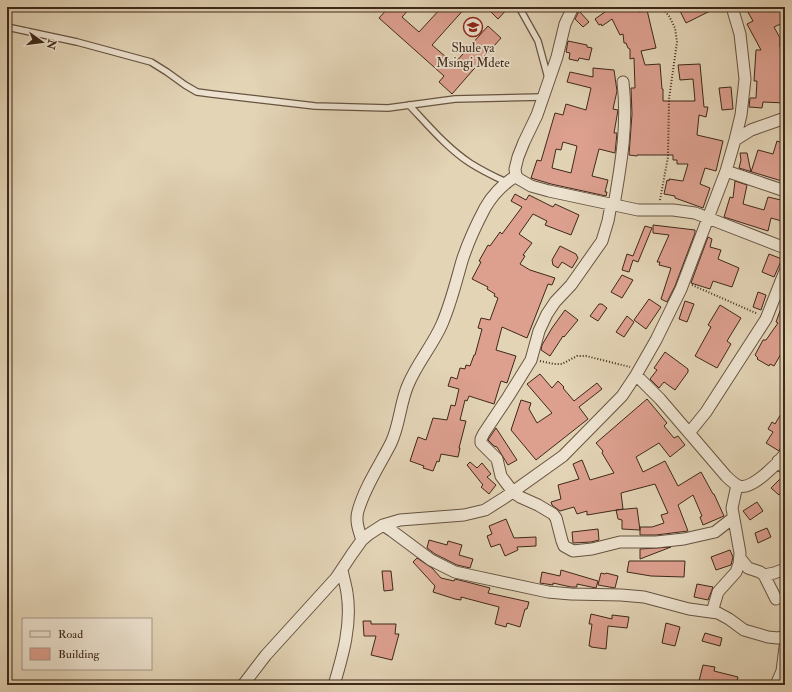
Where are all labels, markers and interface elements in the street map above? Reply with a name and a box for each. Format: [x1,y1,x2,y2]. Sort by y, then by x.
school or university icon: Shule ya Msingi Mdete [462,16,484,38]
north arrow [22,22,62,62]
text: N [43,37,59,52]
place label: Shule ya Msingi Mdete [436,40,510,71]
legend [22,618,152,670]
text: Road [58,627,83,642]
text: Building [58,647,101,662]

